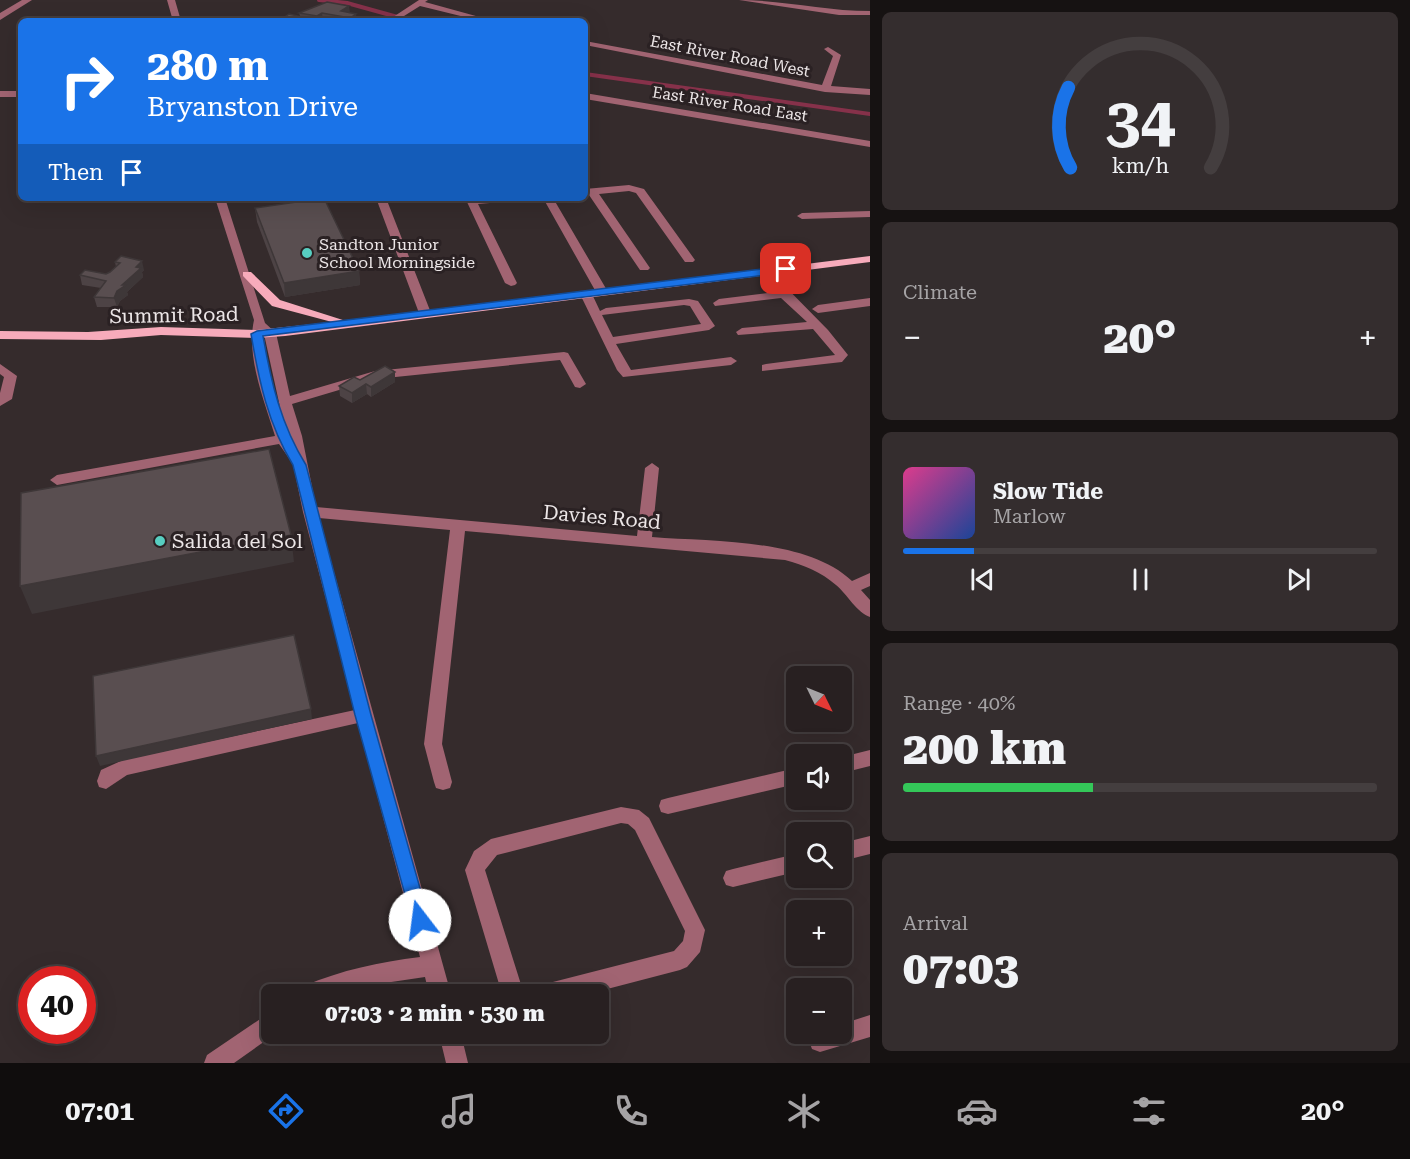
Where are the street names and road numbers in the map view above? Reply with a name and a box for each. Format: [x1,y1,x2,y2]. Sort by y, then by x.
street label: East River Road West [648,31,812,81]
street label: East River Road East [651,82,809,126]
street label: Summit Road [109,302,239,328]
street label: Davies Road [542,500,662,534]

